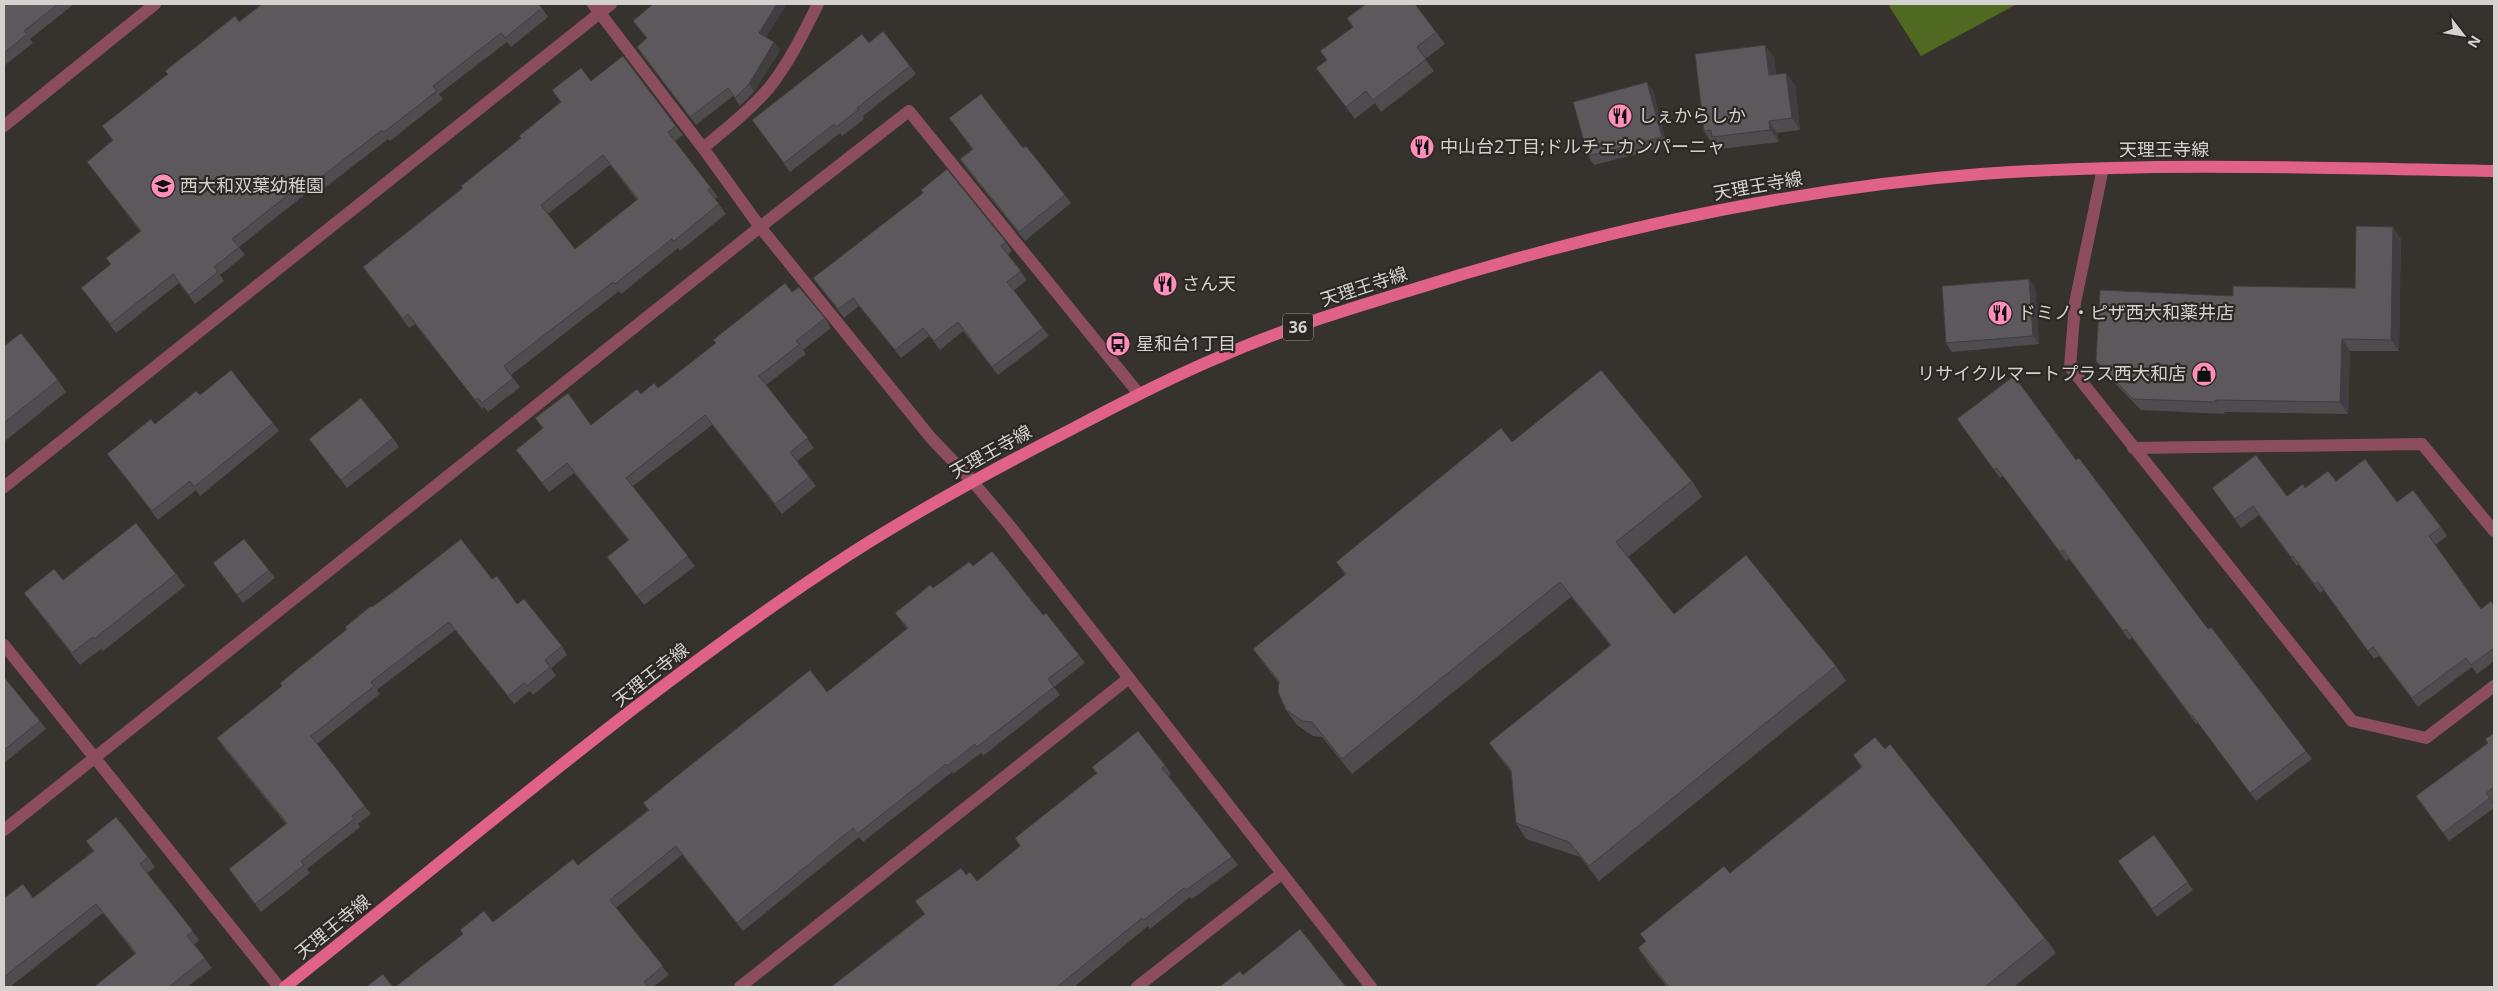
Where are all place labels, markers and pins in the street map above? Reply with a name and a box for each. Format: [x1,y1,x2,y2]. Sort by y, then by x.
restaurant icon: しぇからしか [1607,103,1633,129]
place label: しぇからしか [1638,103,1746,127]
restaurant icon: 中山台2丁目;ドルチェカンパーニャ [1409,134,1435,160]
place label: 中山台2丁目;ドルチェカンパーニャ [1440,134,1725,158]
school or university icon: 西大和双葉幼稚園 [150,173,176,199]
place label: 西大和双葉幼稚園 [180,173,324,197]
restaurant icon: さん天 [1152,271,1178,297]
place label: さん天 [1182,271,1236,295]
restaurant icon: ドミノ・ピザ西大和薬井店 [1987,300,2013,326]
place label: ドミノ・ピザ西大和薬井店 [2018,300,2234,324]
bus stop icon: 星和台1丁目 [1105,331,1131,357]
place label: 星和台1丁目 [1136,331,1236,355]
place label: リサイクルマートプラス西大和店 [1917,361,2186,385]
shop icon: リサイクルマートプラス西大和店 [2191,361,2217,387]

